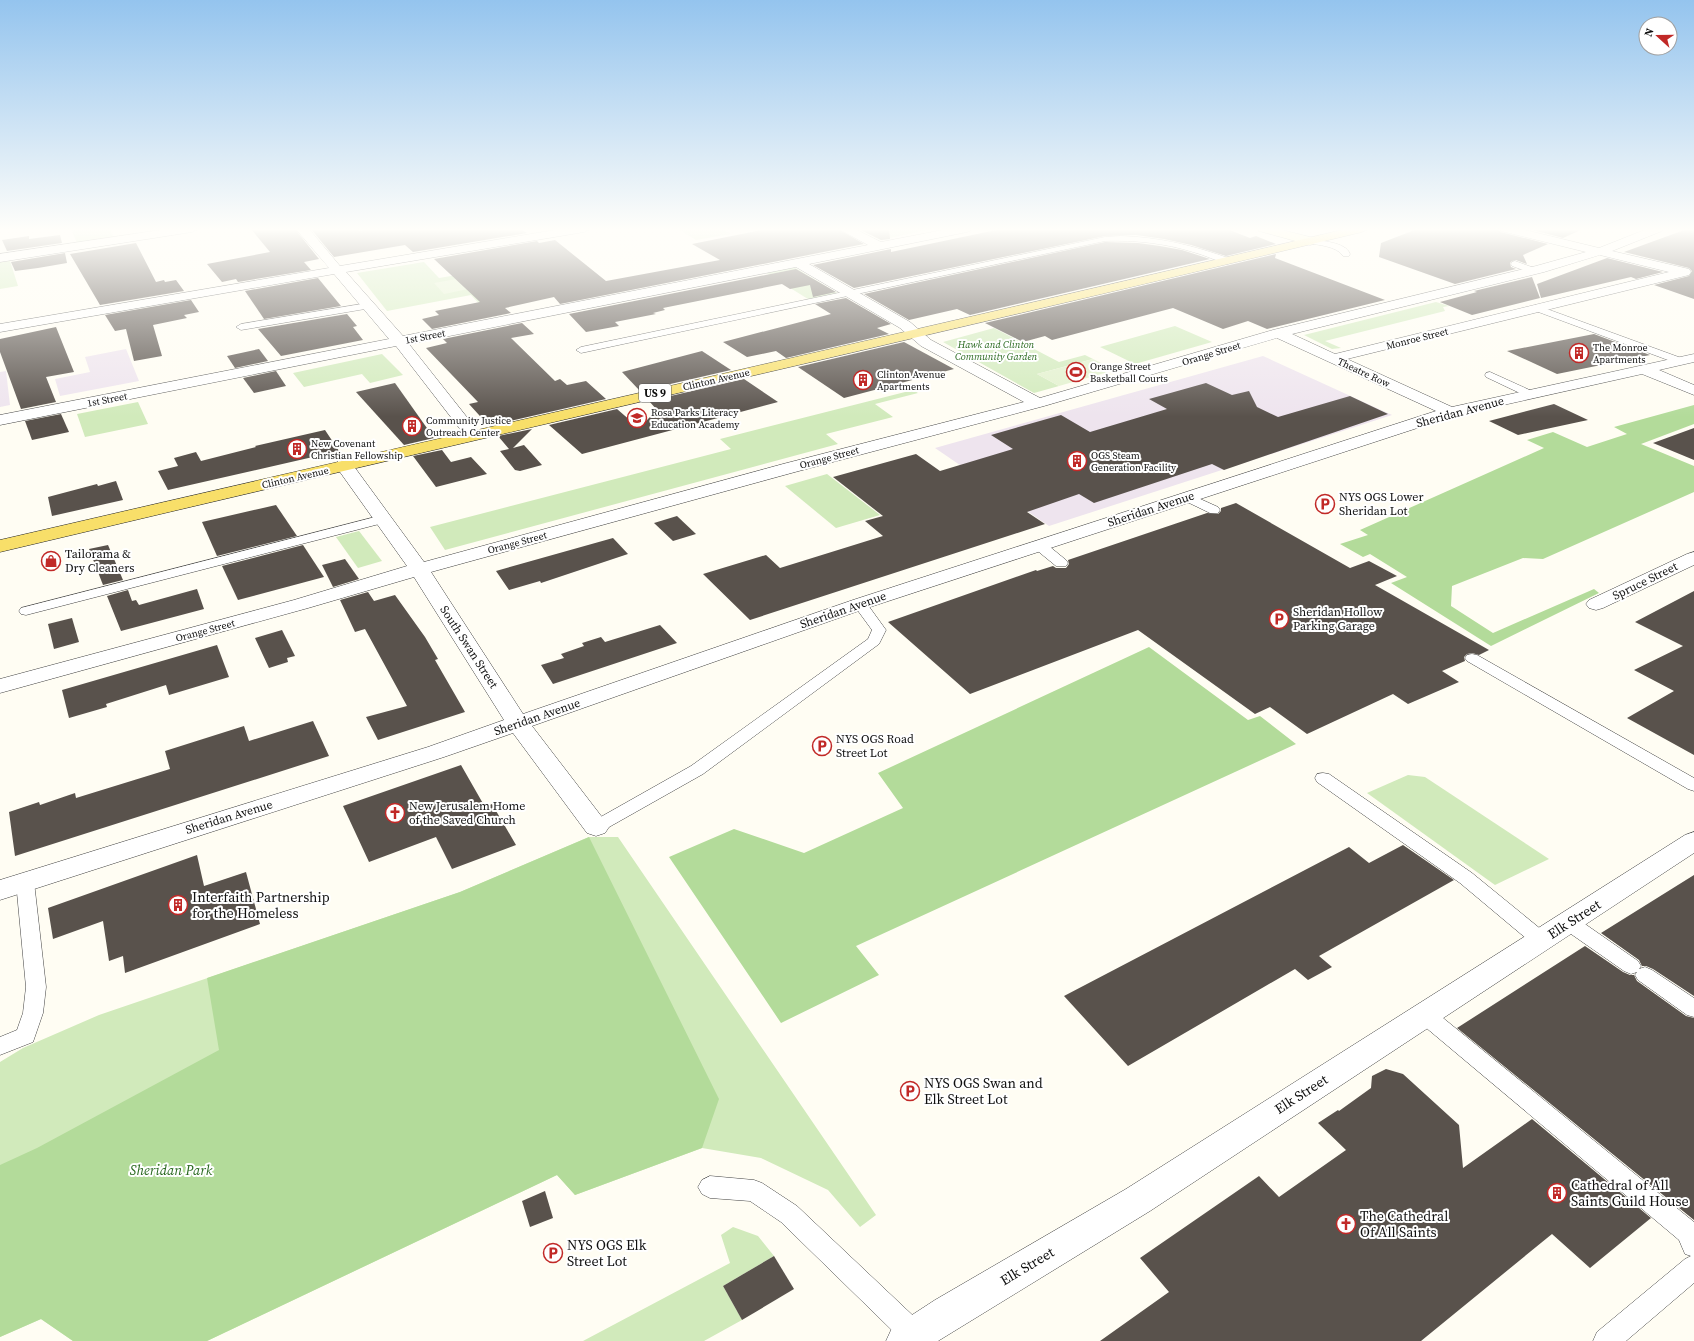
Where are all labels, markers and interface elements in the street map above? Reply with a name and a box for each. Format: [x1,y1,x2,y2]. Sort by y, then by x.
north arrow [1638,16,1678,56]
text: N [1641,26,1658,39]
street label: Monroe Street [1385,324,1450,352]
street label: 1st Street [404,326,447,347]
park label: Hawk and Clinton Community Garden [955,338,1037,363]
street label: Orange Street [1180,338,1243,369]
place label: The Monroe Apartments [1593,341,1648,366]
building icon: The Monroe Apartments [1568,342,1590,364]
street label: Theatre Row [1335,355,1392,390]
place label: Orange Street Basketball Courts [1090,360,1168,385]
sports icon: Orange Street Basketball Courts [1065,361,1087,383]
street label: Clinton Avenue [681,365,751,393]
place label: Clinton Avenue Apartments [877,368,945,393]
building icon: Clinton Avenue Apartments [852,369,874,391]
road number: US 9 [639,384,671,402]
street label: 1st Street [86,389,129,410]
street label: Sheridan Avenue [1414,393,1506,431]
place label: Rosa Parks Literacy Education Academy [651,406,740,431]
school or university icon: Rosa Parks Literacy Education Academy [626,407,648,429]
place label: Community Justice Outreach Center [426,414,511,439]
building icon: Community Justice Outreach Center [401,415,423,437]
place label: New Covenant Christian Fellowship [311,437,403,462]
building icon: New Covenant Christian Fellowship [286,438,308,460]
street label: Orange Street [798,443,861,472]
place label: OGS Steam Generation Facility [1091,449,1177,474]
building icon: OGS Steam Generation Facility [1066,450,1088,472]
street label: Clinton Avenue [260,463,330,491]
street label: Sheridan Avenue [1106,487,1196,531]
place label: NYS OGS Lower Sheridan Lot [1339,489,1423,519]
parking icon: NYS OGS Lower Sheridan Lot [1314,493,1336,515]
street label: Orange Street [486,528,549,557]
place label: Tailorama & Dry Cleaners [65,546,134,576]
shop icon: Tailorama & Dry Cleaners [40,550,62,572]
street label: Spruce Street [1610,558,1680,604]
street label: Sheridan Avenue [798,588,888,632]
street label: South Swan Street [436,603,502,691]
place label: Sheridan Hollow Parking Garage [1293,604,1383,634]
parking icon: Sheridan Hollow Parking Garage [1268,608,1290,630]
street label: Orange Street [174,616,237,645]
street label: Sheridan Avenue [492,695,582,739]
place label: NYS OGS Road Street Lot [836,731,914,761]
parking icon: NYS OGS Road Street Lot [811,735,833,757]
street label: Sheridan Avenue [184,796,274,838]
place label: New Jerusalem Home of the Saved Church [409,798,525,828]
church icon: New Jerusalem Home of the Saved Church [384,802,406,824]
place label: Interfaith Partnership for the Homeless [192,887,330,923]
building icon: Interfaith Partnership for the Homeless [167,894,189,916]
street label: Elk Street [1544,894,1605,944]
street label: Elk Street [1271,1069,1332,1119]
place label: NYS OGS Swan and Elk Street Lot [924,1073,1043,1109]
parking icon: NYS OGS Swan and Elk Street Lot [899,1080,921,1102]
park label: Sheridan Park [130,1160,213,1180]
place label: Cathedral of All Saints Guild House [1571,1175,1689,1211]
building icon: Cathedral of All Saints Guild House [1546,1182,1568,1204]
place label: The Cathedral Of All Saints [1360,1206,1448,1242]
church icon: The Cathedral Of All Saints [1335,1213,1357,1235]
place label: NYS OGS Elk Street Lot [567,1235,647,1271]
parking icon: NYS OGS Elk Street Lot [542,1242,564,1264]
street label: Elk Street [996,1242,1058,1290]

